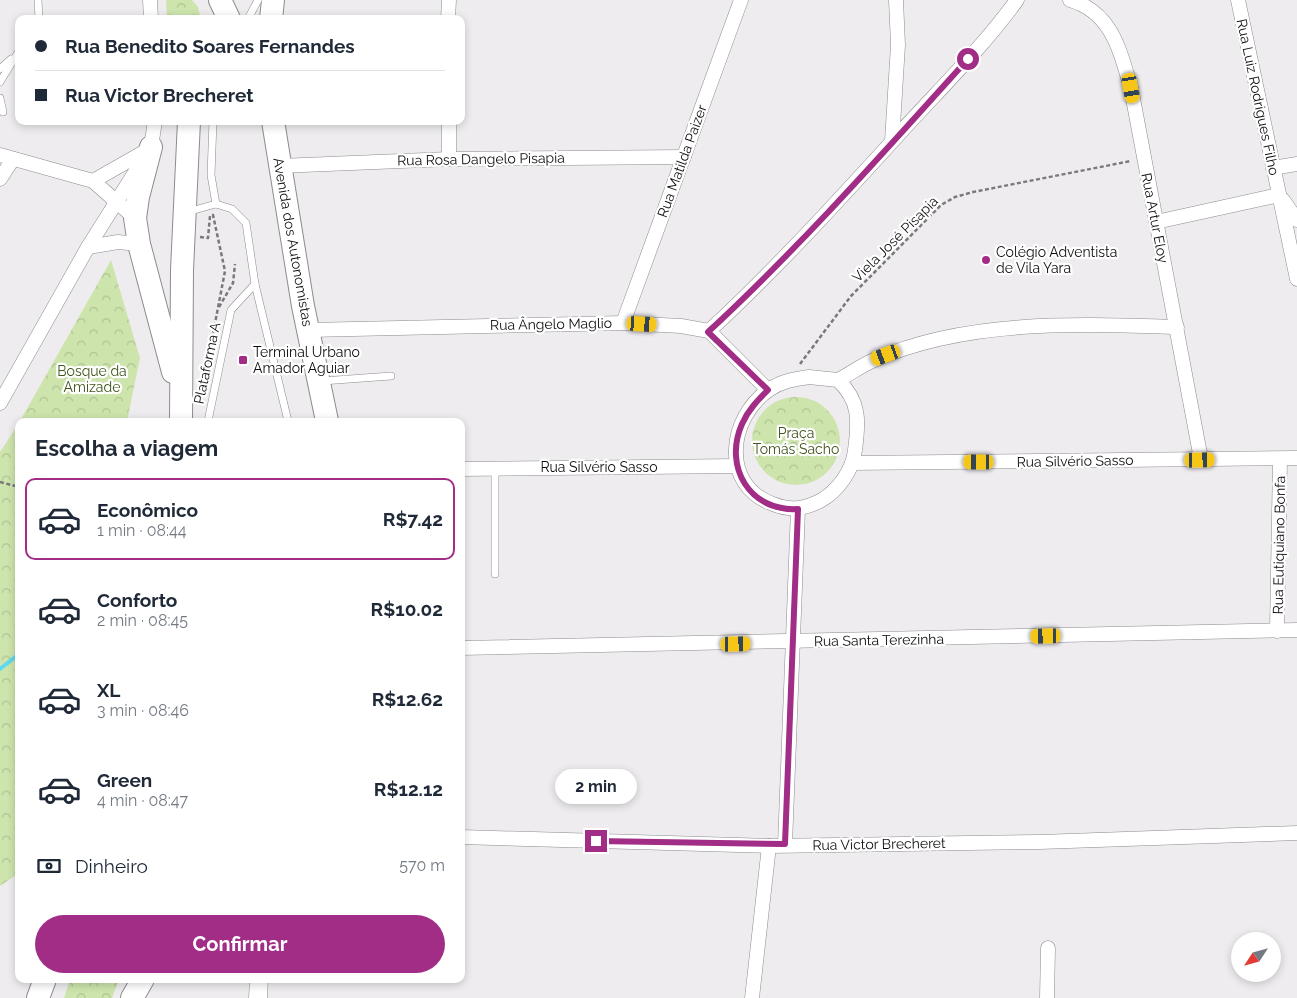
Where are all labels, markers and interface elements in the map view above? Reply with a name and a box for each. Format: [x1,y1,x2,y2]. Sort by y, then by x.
street label: Rua Luiz Rodrigues Filho [1234,17,1282,177]
text: Rua Benedito Soares Fernandes [65,35,355,57]
route start [957,48,979,70]
car [1121,72,1140,104]
text: Rua Victor Brecheret [65,84,254,106]
street label: Rua Matilda Paizer [654,102,710,220]
street label: Rua Rosa Dangelo Pisapia [397,150,565,168]
street label: Avenida dos Autonomistas [270,156,316,328]
street label: Rua Artur Eloy [1138,171,1172,265]
street label: Viela José Pisapia [849,193,941,285]
place label: Colégio Adventista de Vila Yara [996,244,1117,276]
marker: Colégio Adventista de Vila Yara [980,254,992,266]
street label: Rua Ângelo Maglio [490,314,612,333]
car [626,316,657,332]
street label: Plataforma A [191,320,224,405]
car [869,343,902,367]
place label: Terminal Urbano Amador Aguiar [253,344,360,376]
marker: Terminal Urbano Amador Aguiar [237,354,249,366]
park label: Bosque da Amizade [57,363,127,395]
park label: Praça Tomás Sacho [753,425,839,457]
text: Escolha a viagem [35,435,218,461]
street label: Rua Silvério Sasso [1016,452,1134,470]
car [1184,452,1215,468]
car [964,455,994,470]
street label: Rua Silvério Sasso [541,459,657,475]
street label: Rua Eutiquiano Bonfa [1270,476,1288,614]
icon: car [37,497,82,542]
text: Econômico [97,499,198,521]
text: R$7.42 [383,508,443,530]
text: 1 min · 08:44 [97,521,186,540]
icon: car [37,587,82,632]
text: Conforto [97,589,177,611]
text: R$10.02 [371,598,443,620]
text: 2 min · 08:45 [97,611,188,630]
car [1030,628,1061,644]
street label: Rua Santa Terezinha [814,631,944,649]
car [720,636,751,652]
icon: car [37,677,82,722]
text: XL [97,679,120,701]
text: R$12.62 [372,688,443,710]
text: 3 min · 08:46 [97,701,189,720]
icon: car [37,767,82,812]
callout: 2 min [555,768,637,804]
text: Green [97,769,152,791]
text: 2 min [575,777,617,796]
text: R$12.12 [374,778,443,800]
text: 4 min · 08:47 [97,791,188,810]
route end [585,830,607,852]
street label: Rua Victor Brecheret [812,835,946,853]
icon: cash [35,852,63,880]
text: Dinheiro [75,855,148,877]
text: 570 m [399,856,445,875]
button: Confirmar [35,915,445,973]
north arrow [1231,932,1281,982]
map controls [1231,932,1281,982]

